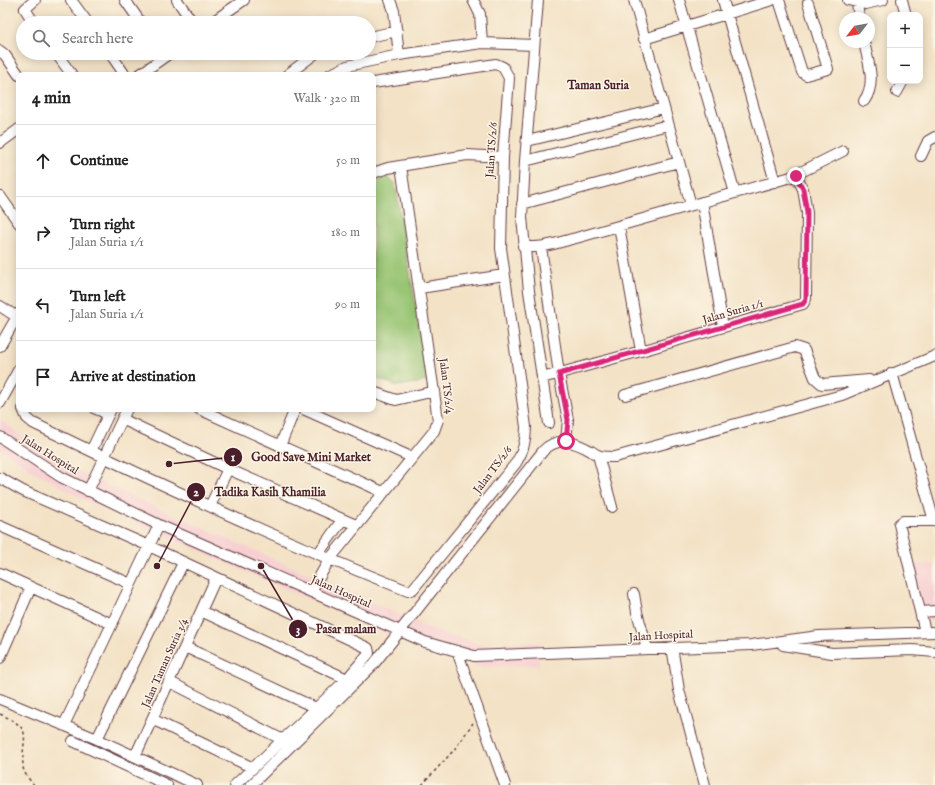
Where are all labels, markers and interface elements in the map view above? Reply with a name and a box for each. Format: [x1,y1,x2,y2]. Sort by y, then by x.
north arrow [839,12,875,48]
map controls [887,12,923,84]
button: + [887,12,923,48]
search box [16,16,376,60]
icon: search [30,27,52,49]
text: Search here [62,29,133,48]
button: − [887,48,923,84]
district label: Taman Suria [566,78,630,93]
text: 4 min [32,88,71,109]
text: Walk · 320 m [294,90,360,107]
street label: Jalan TS/2/6 [483,121,501,180]
icon: ahead [32,150,54,172]
text: Continue [70,151,128,170]
text: 50 m [336,152,360,169]
route end [787,167,805,185]
text: Turn right [70,215,135,234]
icon: right [32,222,54,244]
text: 180 m [331,224,360,241]
text: Jalan Suria 1/1 [70,234,144,251]
text: Turn left [70,287,126,306]
icon: left [32,294,54,316]
text: 90 m [335,296,360,313]
street label: Jalan Suria 1/1 [699,297,765,328]
text: Jalan Suria 1/1 [70,306,144,323]
street label: Jalan TS/2/4 [435,355,456,415]
icon: arrive [32,366,54,388]
text: Arrive at destination [70,367,196,386]
street label: Jalan Hospital [17,431,81,478]
route start [557,432,575,450]
street label: Jalan TS/2/6 [469,443,516,498]
callout: Good Save Mini Market [223,445,378,469]
text: 1 [231,450,236,465]
text: Good Save Mini Market [251,450,372,465]
callout: Tadika Kasih Khamilia [186,480,334,504]
text: 2 [193,485,199,500]
text: Tadika Kasih Khamilia [213,485,327,500]
street label: Jalan Hospital [307,572,373,611]
street label: Jalan Taman Suria 3/4 [138,615,191,712]
callout: Pasar malam [288,617,385,641]
text: 3 [296,622,300,637]
text: Pasar malam [316,622,377,637]
street label: Jalan Hospital [626,627,694,645]

